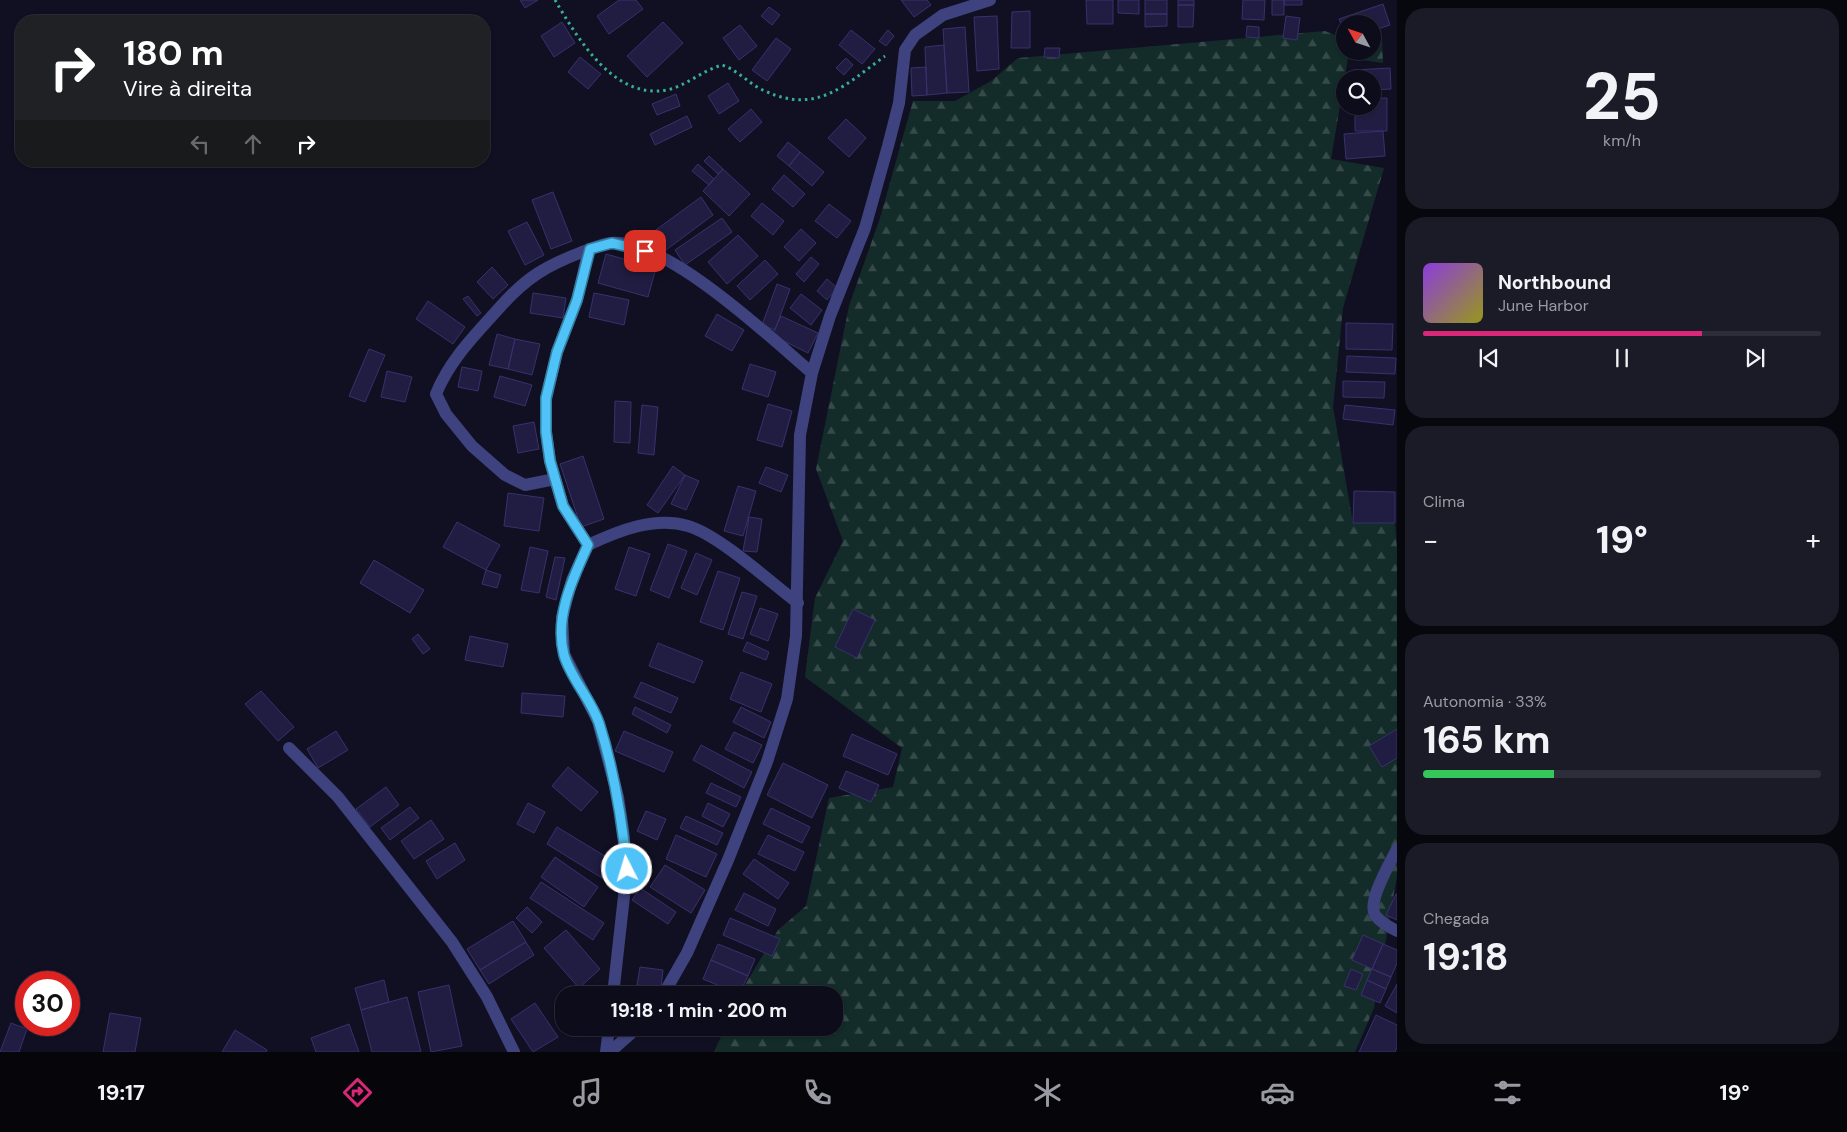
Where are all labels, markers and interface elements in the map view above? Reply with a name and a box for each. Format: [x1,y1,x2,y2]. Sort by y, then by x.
north arrow [1336,15,1381,60]
map controls [1336,15,1381,115]
text: 180 m [123,30,224,76]
icon: right [40,35,105,100]
text: 25 [1583,55,1661,139]
button: search [1336,70,1381,115]
text: Vire à direita [123,74,252,103]
icon: left [186,130,214,158]
icon: ahead [239,130,267,158]
icon: right [292,130,320,158]
text: km/h [1603,130,1641,151]
pin [624,230,666,272]
icon: arrive [631,237,659,265]
text: Northbound [1498,270,1611,295]
text: June Harbor [1498,295,1589,316]
icon: previous [1475,344,1503,372]
icon: pause [1608,344,1636,372]
icon: next [1741,344,1769,372]
text: Clima [1423,491,1465,512]
text: 19° [1596,515,1648,565]
text: − [1423,522,1438,559]
text: + [1806,522,1821,559]
text: Autonomia · 33% [1423,691,1547,712]
text: 165 km [1423,715,1550,765]
position arrow [600,842,652,894]
text: Chegada [1423,908,1489,929]
text: 19:18 [1423,932,1509,982]
speed limit sign: 30 [15,971,80,1036]
text: 19:18 · 1 min · 200 m [611,998,787,1023]
icon: directions [340,1075,375,1110]
icon: music [570,1075,605,1110]
icon: phone [800,1075,835,1110]
icon: climate [1030,1075,1065,1110]
icon: car [1260,1075,1295,1110]
icon: filters [1490,1075,1525,1110]
text: 19:17 [97,1078,145,1107]
text: 19° [1720,1078,1750,1107]

